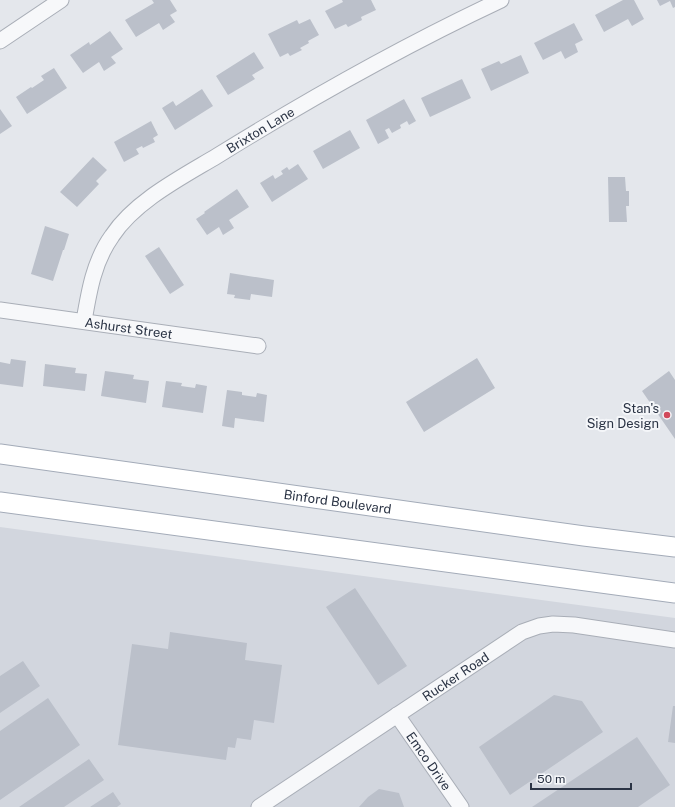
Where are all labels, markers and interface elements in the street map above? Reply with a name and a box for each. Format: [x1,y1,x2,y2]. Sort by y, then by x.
street label: Brixton Lane [224,104,297,156]
street label: Ashurst Street [84,314,174,342]
place label: Stan's Sign Design [587,401,659,431]
marker: Stan's Sign Design [662,410,672,420]
street label: Binford Boulevard [283,486,393,516]
street label: Rucker Road [419,649,492,704]
street label: Emco Drive [403,729,454,793]
scale bar [531,765,631,791]
text: 50 m [537,772,565,786]

